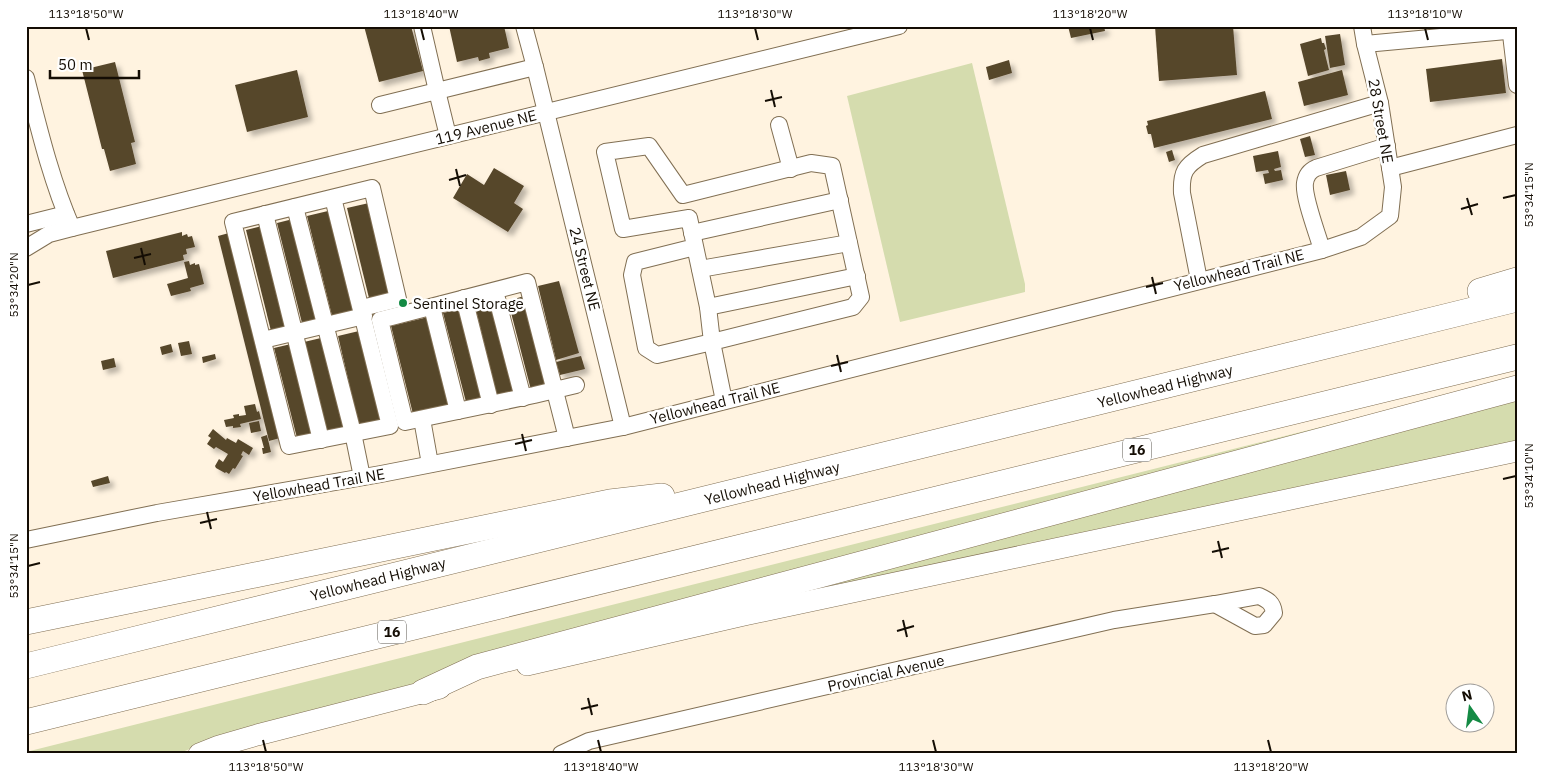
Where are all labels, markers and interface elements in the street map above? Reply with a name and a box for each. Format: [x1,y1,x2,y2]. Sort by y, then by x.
text: 113°18'50"W [49,6,124,21]
text: 113°18'40"W [384,6,459,21]
text: 113°18'30"W [718,6,793,21]
text: 113°18'20"W [1053,6,1128,21]
text: 113°18'10"W [1388,6,1463,21]
scale bar [50,48,139,80]
text: 50 m [58,55,93,74]
street label: 28 Street NE [1364,77,1398,165]
street label: 119 Avenue NE [433,105,539,149]
text: 53°34'15"N [1521,162,1536,228]
street label: 24 Street NE [565,225,605,313]
street label: Yellowhead Trail NE [1172,245,1306,295]
text: 53°34'20"N [6,252,21,318]
place label: Sentinel Storage [413,294,524,313]
marker: Sentinel Storage [397,297,409,309]
street label: Yellowhead Highway [1095,360,1235,412]
street label: Yellowhead Trail NE [648,378,782,428]
road number: 16 [1123,438,1151,462]
text: 53°34'10"N [1521,443,1536,509]
street label: Yellowhead Highway [702,457,842,509]
street label: Yellowhead Trail NE [252,464,386,506]
text: 53°34'15"N [6,533,21,599]
street label: Yellowhead Highway [308,553,448,605]
road number: 16 [378,620,406,644]
street label: Provincial Avenue [826,650,946,696]
north arrow [1446,682,1496,732]
text: N [1460,685,1474,705]
text: 113°18'50"W [229,759,304,774]
text: 113°18'40"W [564,759,639,774]
text: 113°18'30"W [899,759,974,774]
text: 113°18'20"W [1234,759,1309,774]

